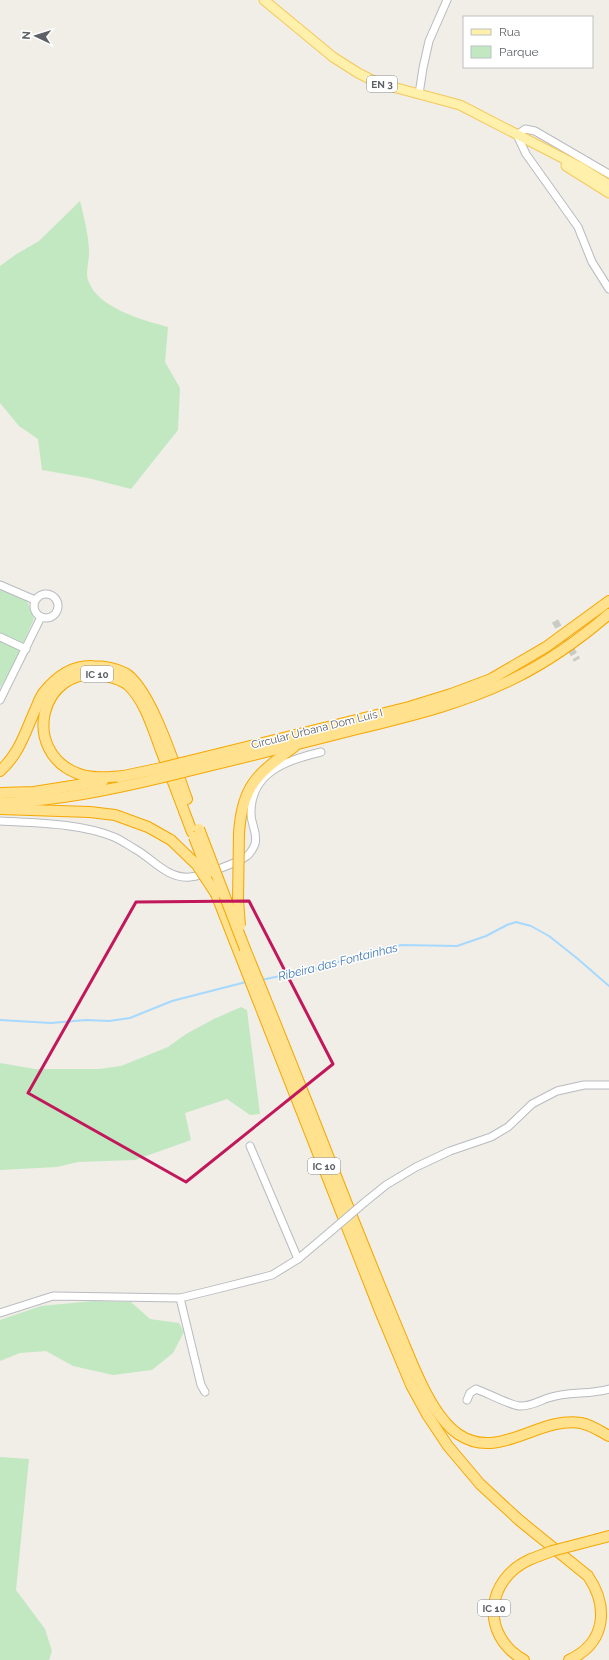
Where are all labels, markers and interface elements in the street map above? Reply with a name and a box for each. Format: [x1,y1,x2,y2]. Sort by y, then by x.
north arrow [16,16,56,56]
legend [463,16,593,68]
text: Rua [499,25,520,39]
text: N [20,31,33,40]
text: Parque [499,45,539,59]
road number: EN 3 [367,76,397,92]
road number: IC 10 [81,666,113,682]
street label: Circular Urbana Dom Luís I [250,706,384,752]
water label: Ribeira das Fontainhas [277,940,400,984]
road number: IC 10 [308,1158,340,1174]
road number: IC 10 [478,1600,510,1616]

